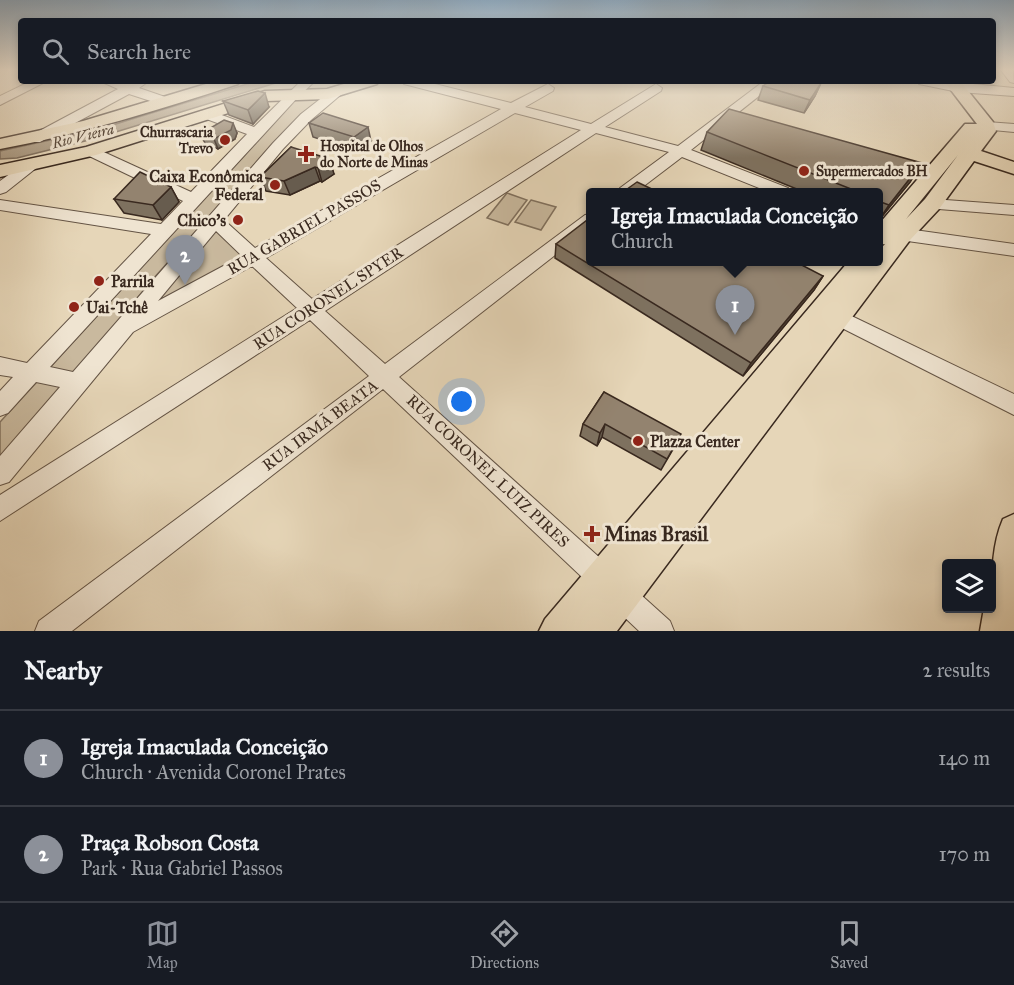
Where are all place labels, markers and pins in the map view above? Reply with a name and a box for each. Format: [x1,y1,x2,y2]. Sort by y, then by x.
place label: Churrascaria Trevo [140,124,214,157]
marker: Churrascaria Trevo [218,133,232,147]
place label: Hospital de Olhos do Norte de Minas [320,138,428,171]
marker: Hospital de Olhos do Norte de Minas [297,145,315,163]
place label: Supermercados BH [816,163,928,181]
marker: Supermercados BH [797,164,811,178]
place label: Caixa Econômica Federal [149,167,264,204]
marker: Caixa Econômica Federal [268,178,282,192]
place label: Chico's [177,211,226,230]
marker: Chico's [231,213,245,227]
pin: 2 [166,236,204,285]
place label: Parrila [111,272,155,291]
marker: Parrila [92,274,106,288]
pin: 1 [716,286,754,335]
place label: Uai-Tchê [86,298,148,317]
marker: Uai-Tchê [67,300,81,314]
place label: Plazza Center [650,432,741,451]
marker: Plazza Center [631,434,645,448]
place label: Minas Brasil [604,522,709,546]
marker: Minas Brasil [585,527,599,541]

